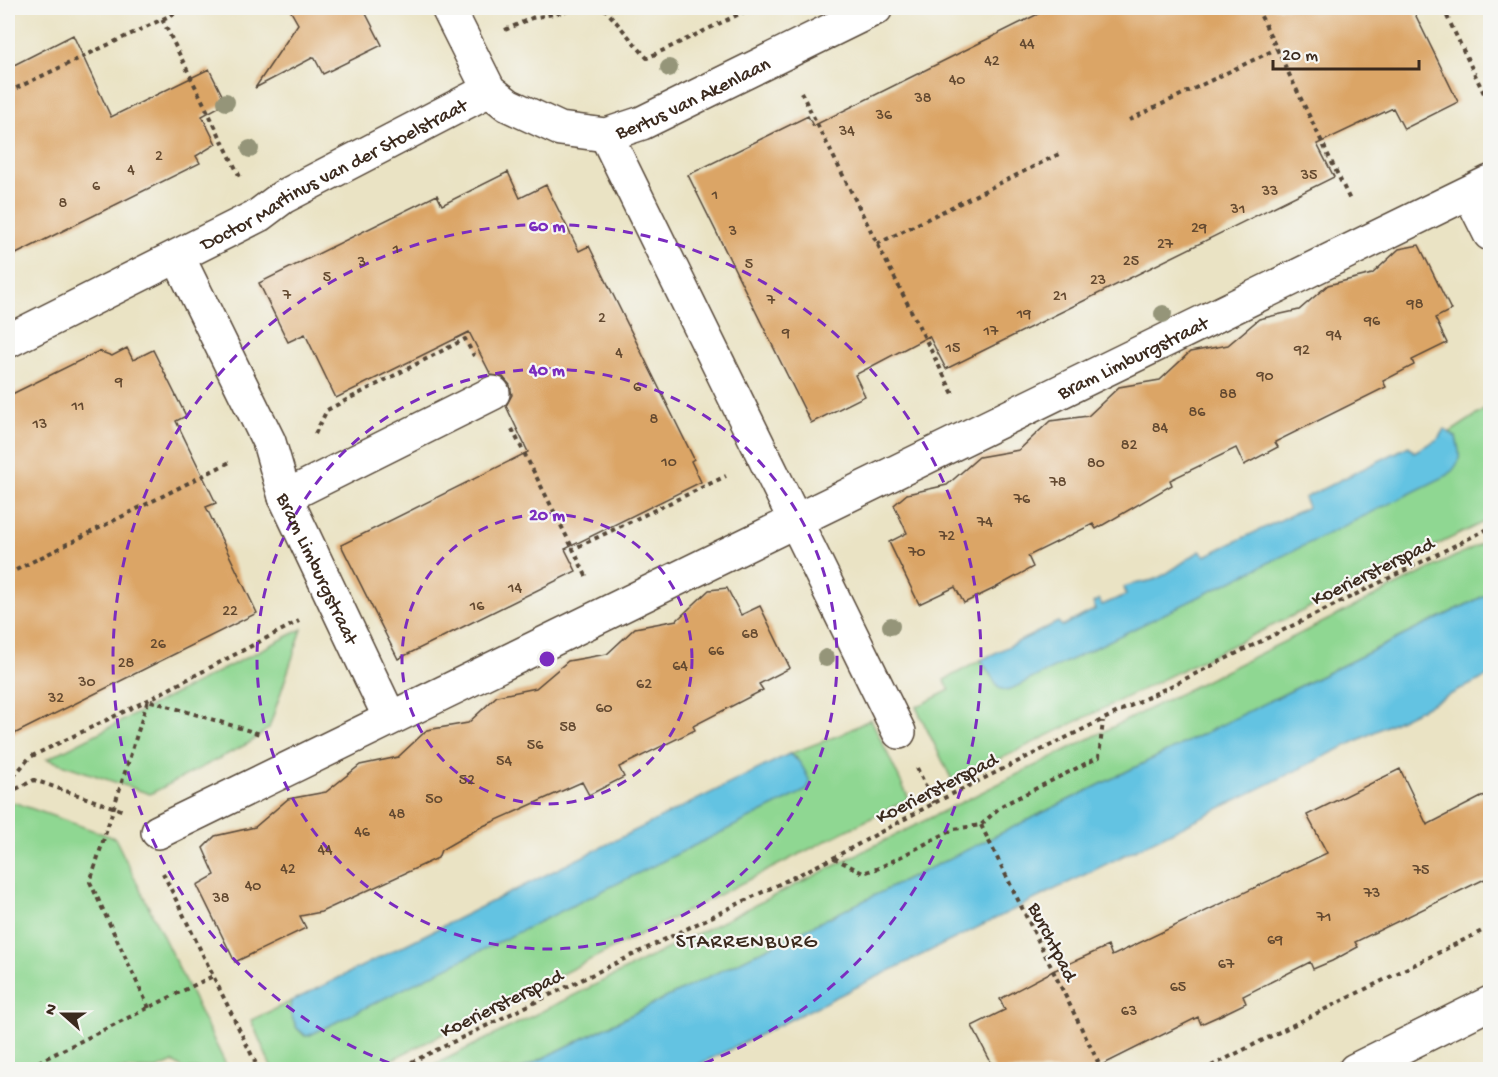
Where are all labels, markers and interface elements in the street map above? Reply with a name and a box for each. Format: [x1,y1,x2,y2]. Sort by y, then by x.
scale bar [1273,33,1418,71]
house number: 44 [1019,36,1035,55]
text: 20 m [1282,46,1318,67]
house number: 42 [984,53,1000,72]
street label: Bertus van Akenlaan [612,54,775,146]
house number: 40 [949,72,965,91]
house number: 38 [913,90,932,109]
street label: Doctor Martinus van der Stoelstraat [196,94,474,258]
house number: 36 [875,107,893,126]
house number: 34 [838,123,855,142]
house number: 2 [155,148,163,167]
house number: 4 [127,162,135,181]
house number: 35 [1300,167,1317,186]
house number: 6 [92,178,101,197]
house number: 33 [1261,183,1278,202]
house number: 1 [711,187,718,206]
house number: 8 [59,195,68,214]
house number: 31 [1230,201,1245,220]
text: 60 m [529,217,565,238]
house number: 29 [1191,220,1207,239]
house number: 3 [728,223,737,242]
house number: 27 [1157,236,1174,255]
house number: 1 [392,241,399,260]
house number: 25 [1123,253,1139,272]
house number: 3 [357,254,366,273]
house number: 5 [745,256,753,275]
house number: 5 [323,269,331,288]
house number: 23 [1090,272,1106,291]
house number: 7 [282,287,292,306]
house number: 21 [1053,288,1067,307]
house number: 7 [766,292,776,311]
house number: 98 [1406,296,1424,315]
house number: 19 [1016,306,1031,325]
house number: 2 [598,310,606,329]
street label: Bram Limburgstraat [1054,312,1214,407]
house number: 96 [1363,313,1381,332]
house number: 17 [983,323,999,342]
house number: 9 [781,325,790,344]
house number: 94 [1325,327,1342,346]
house number: 15 [945,340,960,359]
house number: 92 [1293,342,1310,361]
house number: 4 [615,345,623,364]
text: 40 m [528,361,565,382]
house number: 90 [1255,368,1274,387]
house number: 9 [114,374,123,393]
house number: 6 [633,379,642,398]
house number: 88 [1219,386,1237,405]
house number: 11 [71,398,84,417]
house number: 86 [1189,404,1206,423]
house number: 8 [650,411,659,430]
house number: 13 [32,416,47,435]
house number: 84 [1152,420,1169,439]
house number: 82 [1121,437,1137,456]
house number: 10 [660,454,677,473]
house number: 80 [1087,455,1105,474]
house number: 78 [1048,474,1067,493]
street label: Bram Limburgstraat [269,489,362,650]
house number: 76 [1013,491,1031,510]
text: 20 m [529,506,565,527]
house number: 74 [976,514,993,533]
house number: 72 [938,528,955,547]
street label: Koeriersterspad [1308,533,1441,613]
house number: 70 [907,544,926,563]
house number: 14 [507,580,522,599]
house number: 16 [469,598,485,617]
house number: 22 [222,603,238,622]
house number: 68 [742,626,759,645]
house number: 26 [150,636,167,655]
house number: 66 [708,643,725,662]
centre of rings [537,649,557,669]
house number: 28 [118,655,135,674]
house number: 64 [672,658,688,677]
house number: 30 [77,674,96,693]
house number: 62 [636,676,652,695]
house number: 32 [47,690,64,709]
house number: 60 [595,700,613,719]
house number: 58 [559,719,577,738]
house number: 56 [527,737,544,756]
street label: Koeriersterspad [873,749,1004,831]
house number: 54 [496,753,512,772]
house number: 52 [459,772,475,791]
house number: 50 [425,791,443,810]
house number: 48 [389,806,405,825]
house number: 46 [354,824,371,843]
house number: 44 [317,842,333,861]
house number: 42 [280,861,296,880]
house number: 75 [1412,862,1429,881]
house number: 40 [245,878,261,897]
house number: 73 [1363,885,1380,904]
house number: 38 [211,890,230,909]
street label: Burchtpad [1021,899,1081,988]
house number: 71 [1316,909,1331,928]
district label: STARRENBURG [676,931,818,956]
house number: 69 [1267,932,1283,951]
house number: 67 [1218,956,1235,975]
street label: Koeriersterspad [437,965,570,1045]
house number: 65 [1170,979,1186,998]
north arrow [33,984,93,1044]
text: N [42,1001,63,1018]
house number: 63 [1121,1003,1137,1022]

